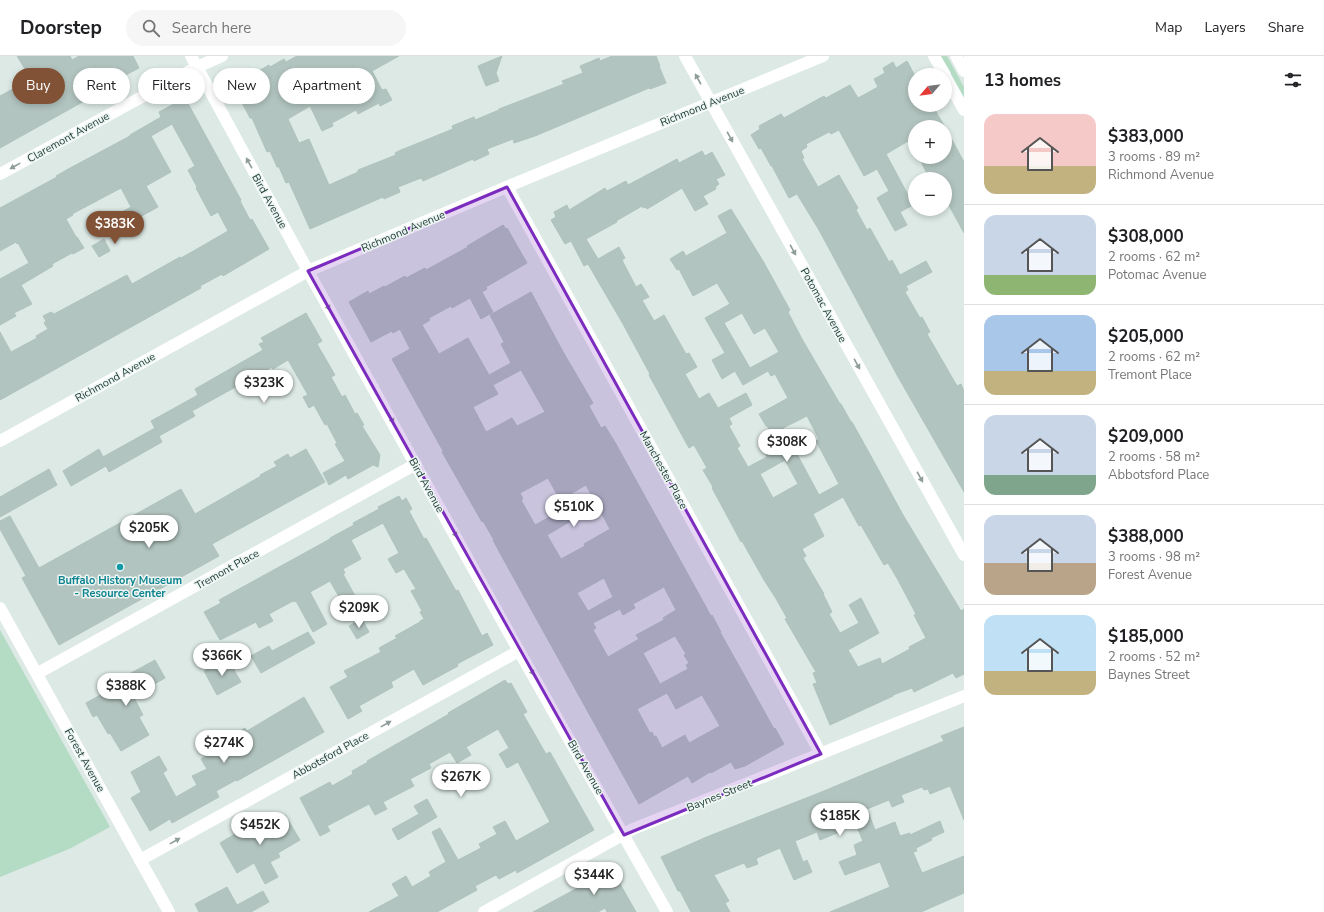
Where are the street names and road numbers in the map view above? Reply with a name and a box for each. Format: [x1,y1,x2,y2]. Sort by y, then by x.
street label: Richmond Avenue [658,83,747,130]
street label: Claremont Avenue [24,108,112,166]
street label: Bird Avenue [248,171,291,231]
street label: Richmond Avenue [359,207,448,256]
street label: Potomac Avenue [797,265,850,345]
street label: Richmond Avenue [72,349,158,406]
street label: Manchester Place [636,428,691,512]
street label: Bird Avenue [405,455,448,515]
street label: Tremont Place [193,546,262,593]
street label: Forest Avenue [61,726,108,795]
street label: Abbotsford Place [289,728,371,783]
street label: Bird Avenue [564,737,607,797]
street label: Baynes Street [684,776,754,815]

